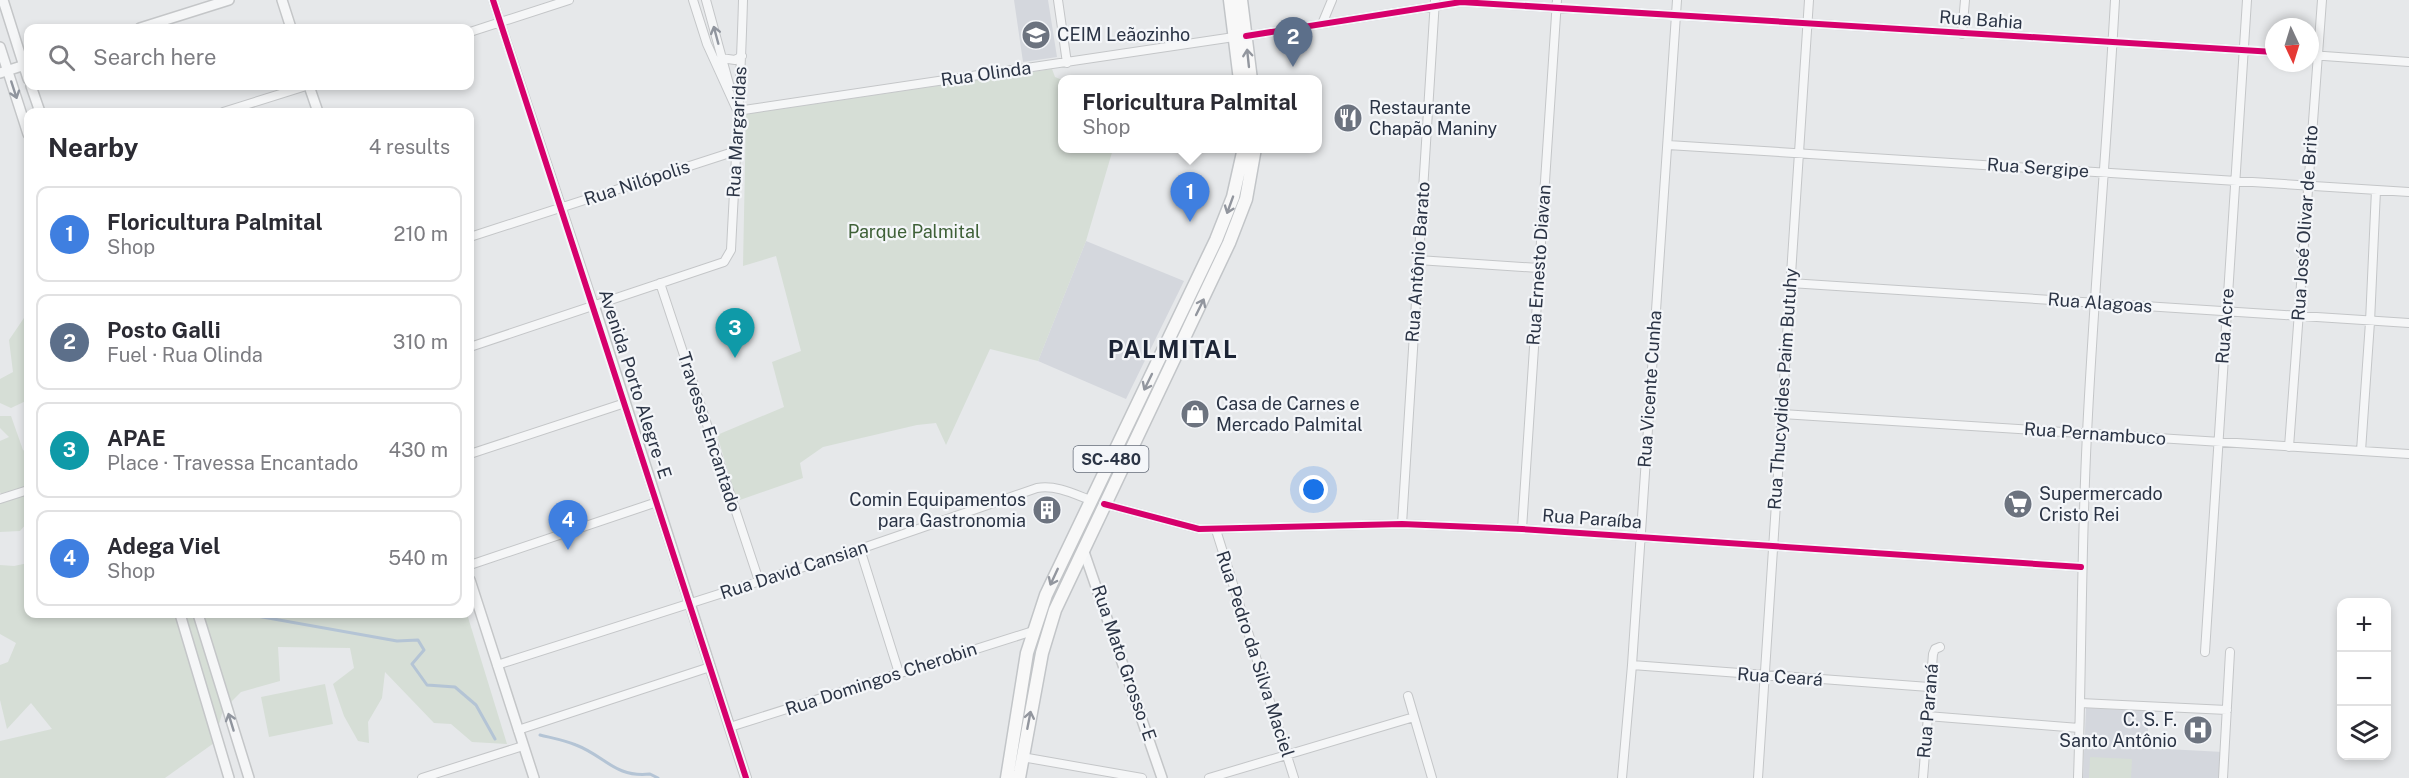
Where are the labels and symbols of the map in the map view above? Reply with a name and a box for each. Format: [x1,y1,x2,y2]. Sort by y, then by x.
street label: Rua Bahia [1939,6,2023,33]
pin: 2 [1274,17,1312,67]
north arrow [2265,18,2319,72]
school or university icon: CEIM Leãozinho [1020,19,1052,51]
place label: CEIM Leãozinho [1057,24,1190,45]
one-way arrow [710,26,721,45]
one-way arrow [1242,48,1253,68]
street label: Rua Olinda [939,57,1032,90]
street label: Rua Margaridas [723,66,750,198]
one-way arrow [10,80,21,99]
place label: Restaurante Chapão Maniny [1369,97,1498,139]
restaurant icon: Restaurante Chapão Maniny [1332,102,1364,134]
street label: Rua José Olivar de Brito [2287,124,2322,321]
street label: Rua Sergipe [1986,153,2090,182]
street label: Rua Nilópolis [581,156,692,210]
pin: 1 [1170,172,1210,222]
street label: Rua Antônio Barato [1401,181,1434,343]
street label: Rua Ernesto Diavan [1522,184,1555,346]
one-way arrow [1224,195,1235,214]
park label: Parque Palmital [848,221,980,242]
street label: Rua Thucydides Paim Butuhy [1764,267,1801,511]
street label: Avenida Porto Alegre - E [595,286,676,481]
street label: Rua Acre [2211,287,2238,365]
street label: Rua Alagoas [2047,288,2153,317]
one-way arrow [1195,299,1207,317]
pin: 3 [716,308,754,358]
street label: Rua Vicente Cunha [1634,310,1665,468]
district label: PALMITAL [1108,335,1238,363]
street label: Travessa Encantado [674,349,745,514]
one-way arrow [1142,372,1154,390]
place label: Casa de Carnes e Mercado Palmital [1216,393,1363,435]
shop icon: Casa de Carnes e Mercado Palmital [1179,398,1211,430]
street label: Rua Pernambuco [2023,418,2167,449]
road number: SC-480 [1074,446,1148,472]
your location [1299,475,1328,504]
place label: Supermercado Cristo Rei [2039,483,2163,525]
supermarket icon: Supermercado Cristo Rei [2002,488,2034,520]
place label: Comin Equipamentos para Gastronomia [849,489,1026,531]
building icon: Comin Equipamentos para Gastronomia [1031,494,1063,526]
pin: 4 [548,500,588,550]
street label: Rua Paraíba [1542,505,1643,532]
street label: Rua David Cansian [717,536,870,603]
street label: Rua Pedro da Silva Maciel [1212,548,1299,760]
one-way arrow [1048,567,1060,585]
street label: Rua Mato Grosso - E [1088,582,1161,744]
street label: Rua Domingos Cherobin [782,638,979,719]
street label: Rua Ceará [1736,663,1824,690]
street label: Rua Paraná [1913,663,1942,759]
place label: C. S. F. Santo Antônio [2059,709,2177,751]
one-way arrow [1024,711,1035,731]
one-way arrow [225,713,236,732]
hospital icon: C. S. F. Santo Antônio [2182,714,2214,746]

